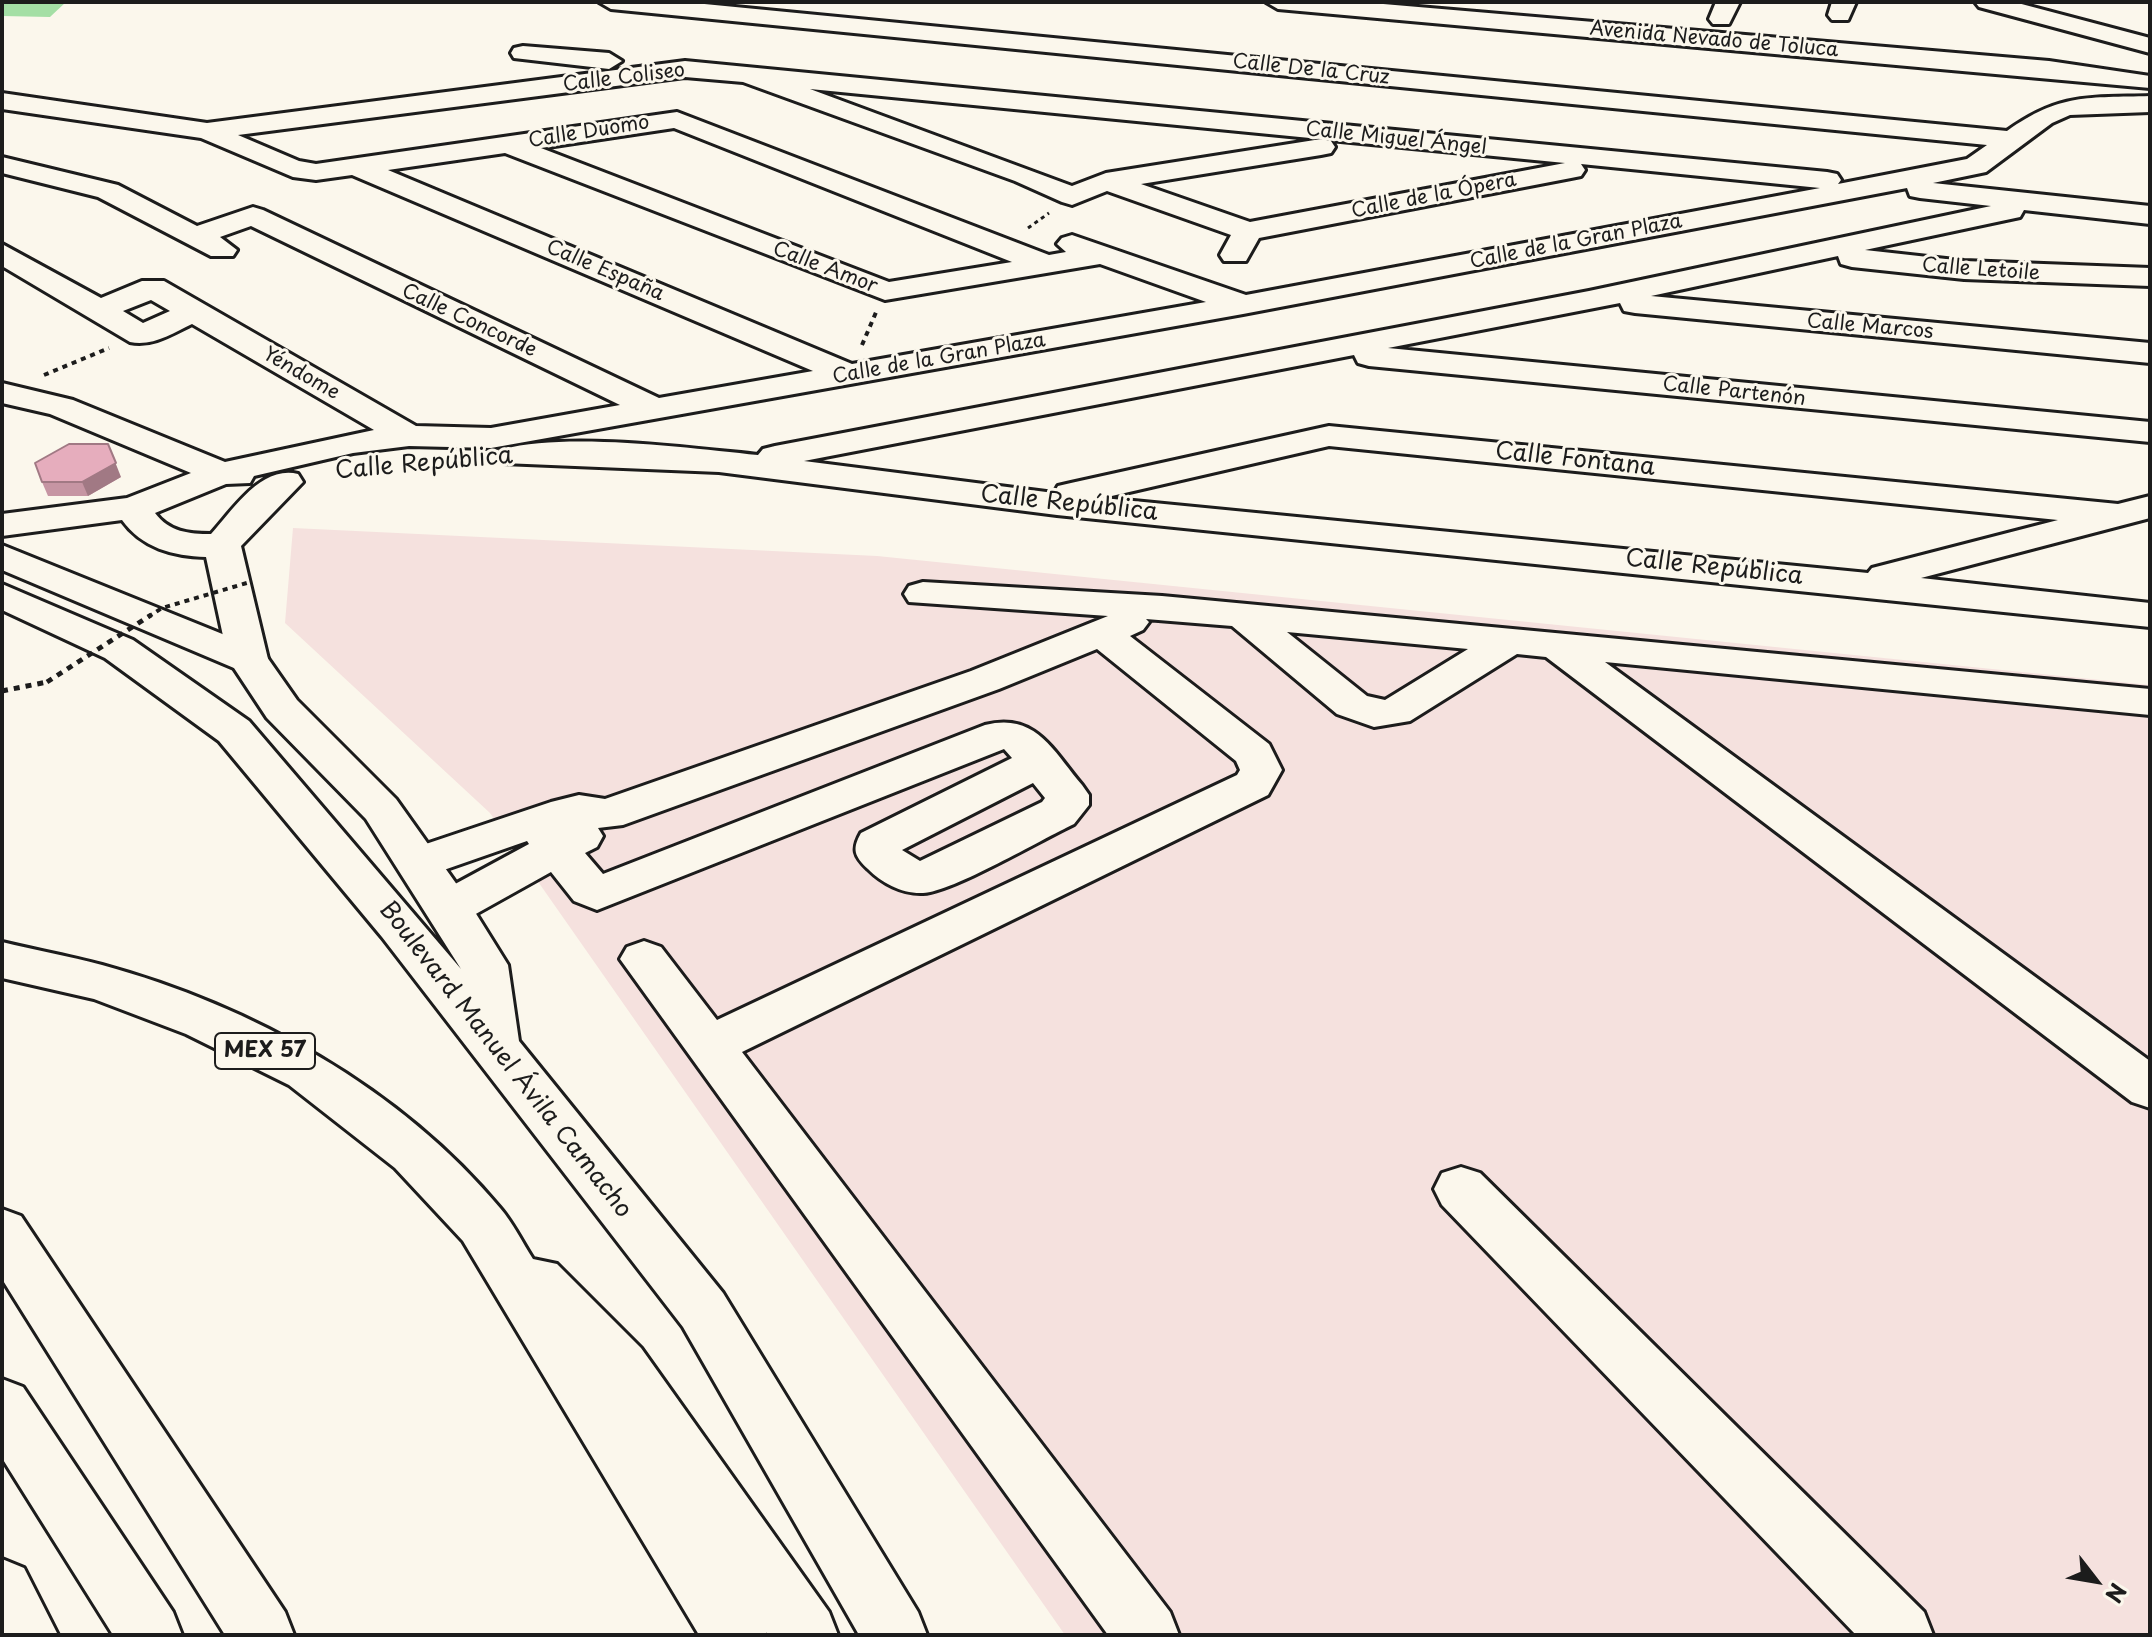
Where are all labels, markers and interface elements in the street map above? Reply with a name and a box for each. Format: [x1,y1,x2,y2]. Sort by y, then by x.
street label: Avenida Nevado de Toluca [1589,17,1839,63]
street label: Calle De la Cruz [1231,50,1391,90]
street label: Calle Coliseo [562,59,686,97]
street label: Calle Duomo [527,111,651,153]
street label: Calle Miguel Ángel [1304,118,1488,160]
street label: Calle de la Ópera [1349,168,1519,224]
street label: Calle de la Gran Plaza [1468,210,1684,274]
street label: Calle España [542,235,668,307]
street label: Calle Amor [769,237,881,299]
street label: Calle Letoile [1921,254,2041,286]
street label: Calle Concorde [398,279,540,363]
street label: Calle Marcos [1806,310,1934,344]
street label: Calle de la Gran Plaza [831,328,1047,390]
street label: Yéndome [258,342,344,406]
street label: Calle Partenón [1661,373,1807,411]
street label: Calle Fontana [1494,437,1656,483]
street label: Calle República [334,442,514,486]
street label: Calle República [979,480,1159,528]
street label: Calle República [1624,544,1804,592]
street label: Boulevard Manuel Ávila Camacho [373,896,637,1224]
road number: MEX 57 [215,1033,315,1069]
north arrow [2056,1541,2136,1621]
text: N [2098,1578,2136,1610]

